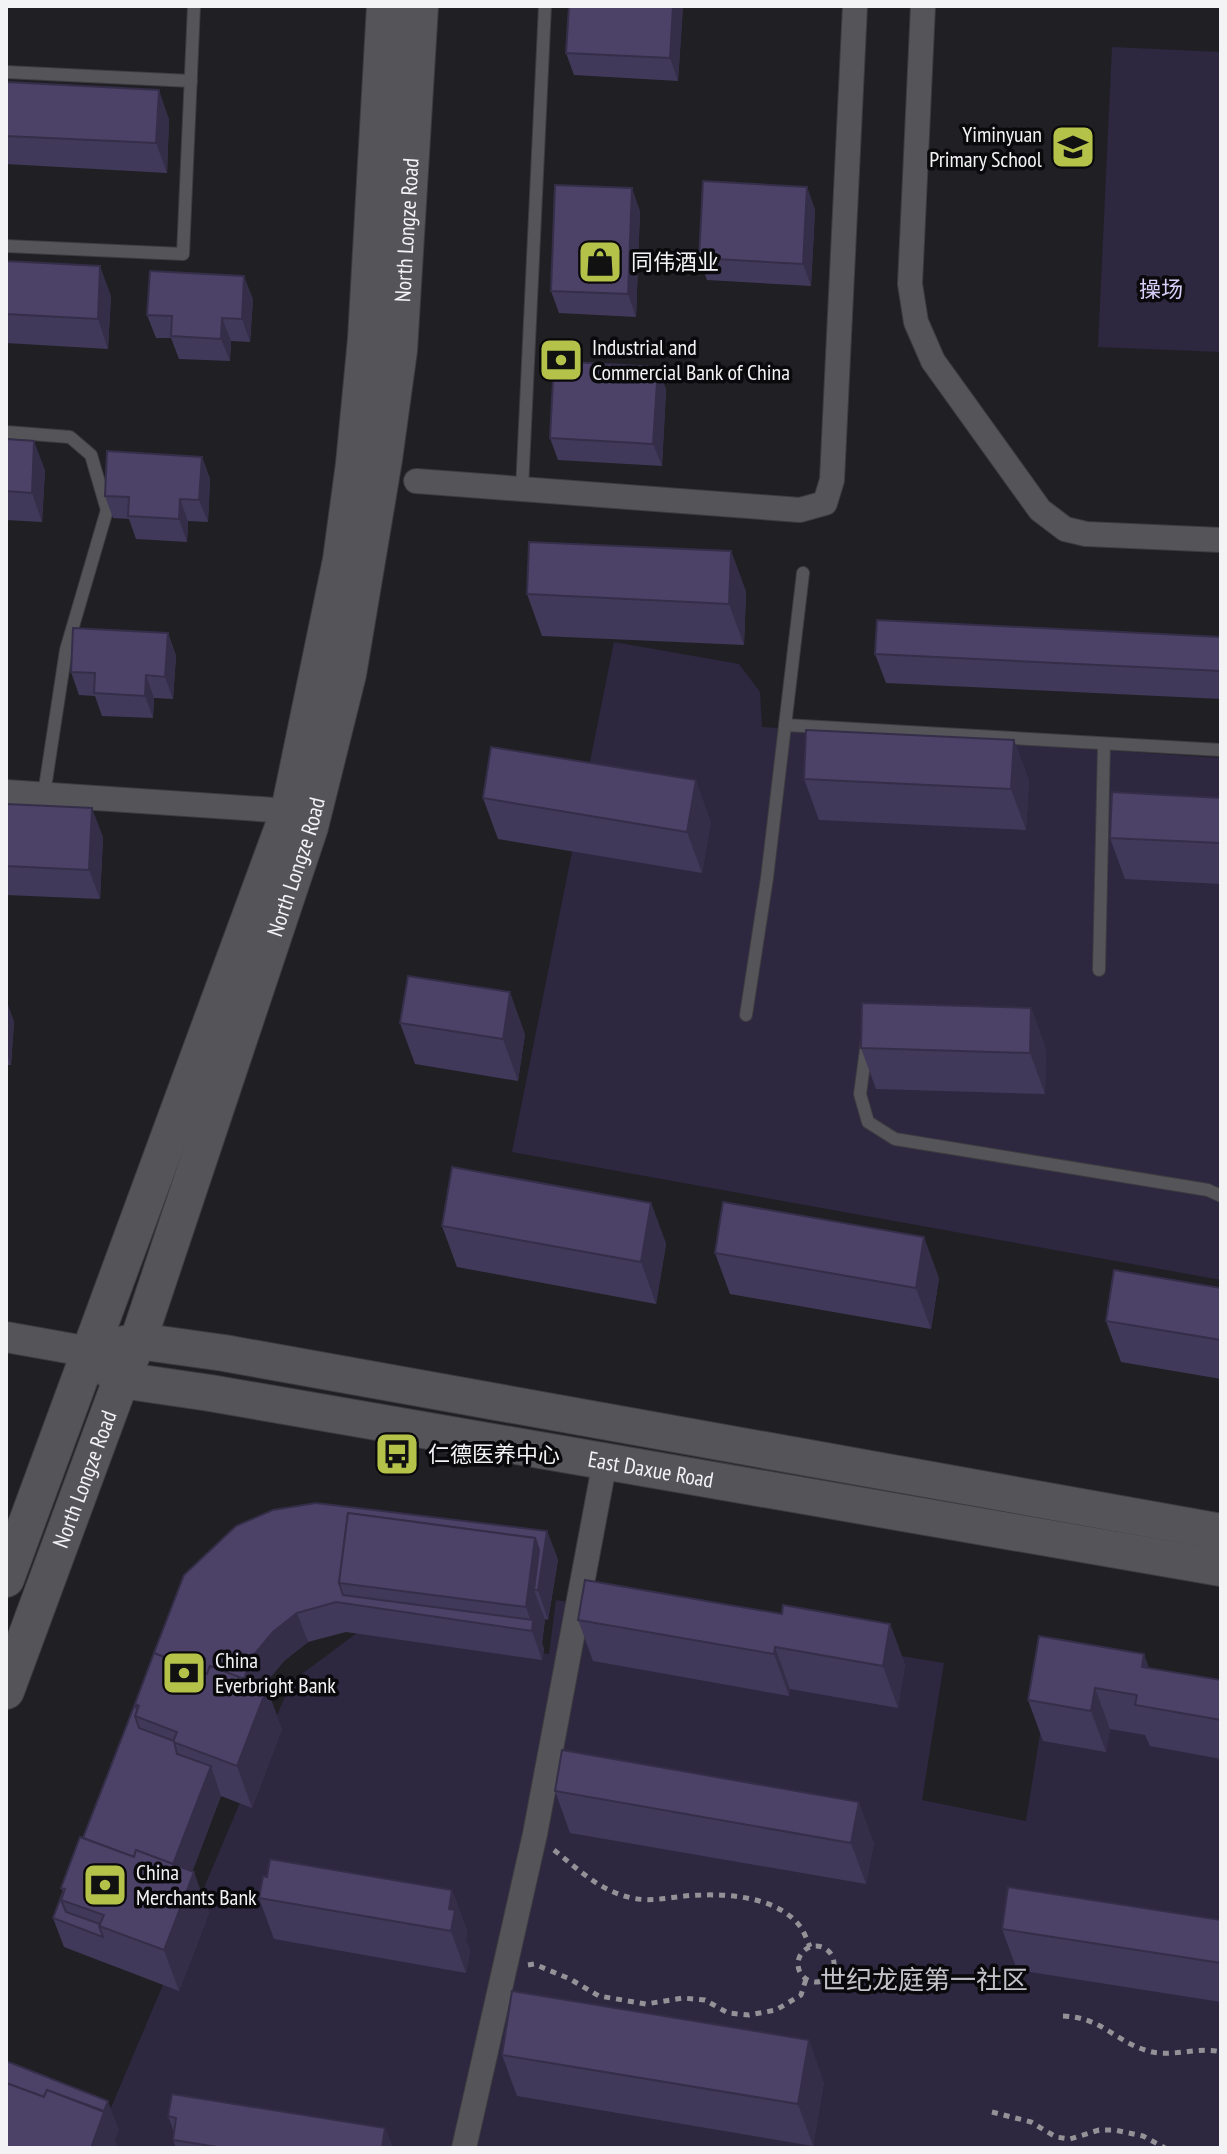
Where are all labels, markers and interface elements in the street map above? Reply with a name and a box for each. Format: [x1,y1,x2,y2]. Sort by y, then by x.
place label: Yiminyuan Primary School [929,120,1043,173]
school or university icon: Yiminyuan Primary School [1049,123,1097,171]
street label: North Longze Road [388,157,425,303]
shop icon: 同伟酒业 [576,238,624,286]
place label: 同伟酒业 [631,248,719,276]
park label: 操场 [1139,275,1183,303]
place label: Industrial and Commercial Bank of China [592,333,790,386]
bank icon: Industrial and Commercial Bank of China [537,336,585,384]
street label: North Longze Road [260,795,331,940]
street label: North Longze Road [46,1407,123,1552]
bus stop icon: 仁德医养中心 [373,1430,421,1478]
place label: 仁德医养中心 [428,1440,560,1468]
street label: East Daxue Road [586,1445,716,1494]
place label: China Everbright Bank [215,1646,336,1699]
bank icon: China Everbright Bank [160,1649,208,1697]
place label: China Merchants Bank [136,1858,257,1911]
bank icon: China Merchants Bank [81,1861,129,1909]
district label: 世纪龙庭第一社区 [820,1963,1028,1996]

